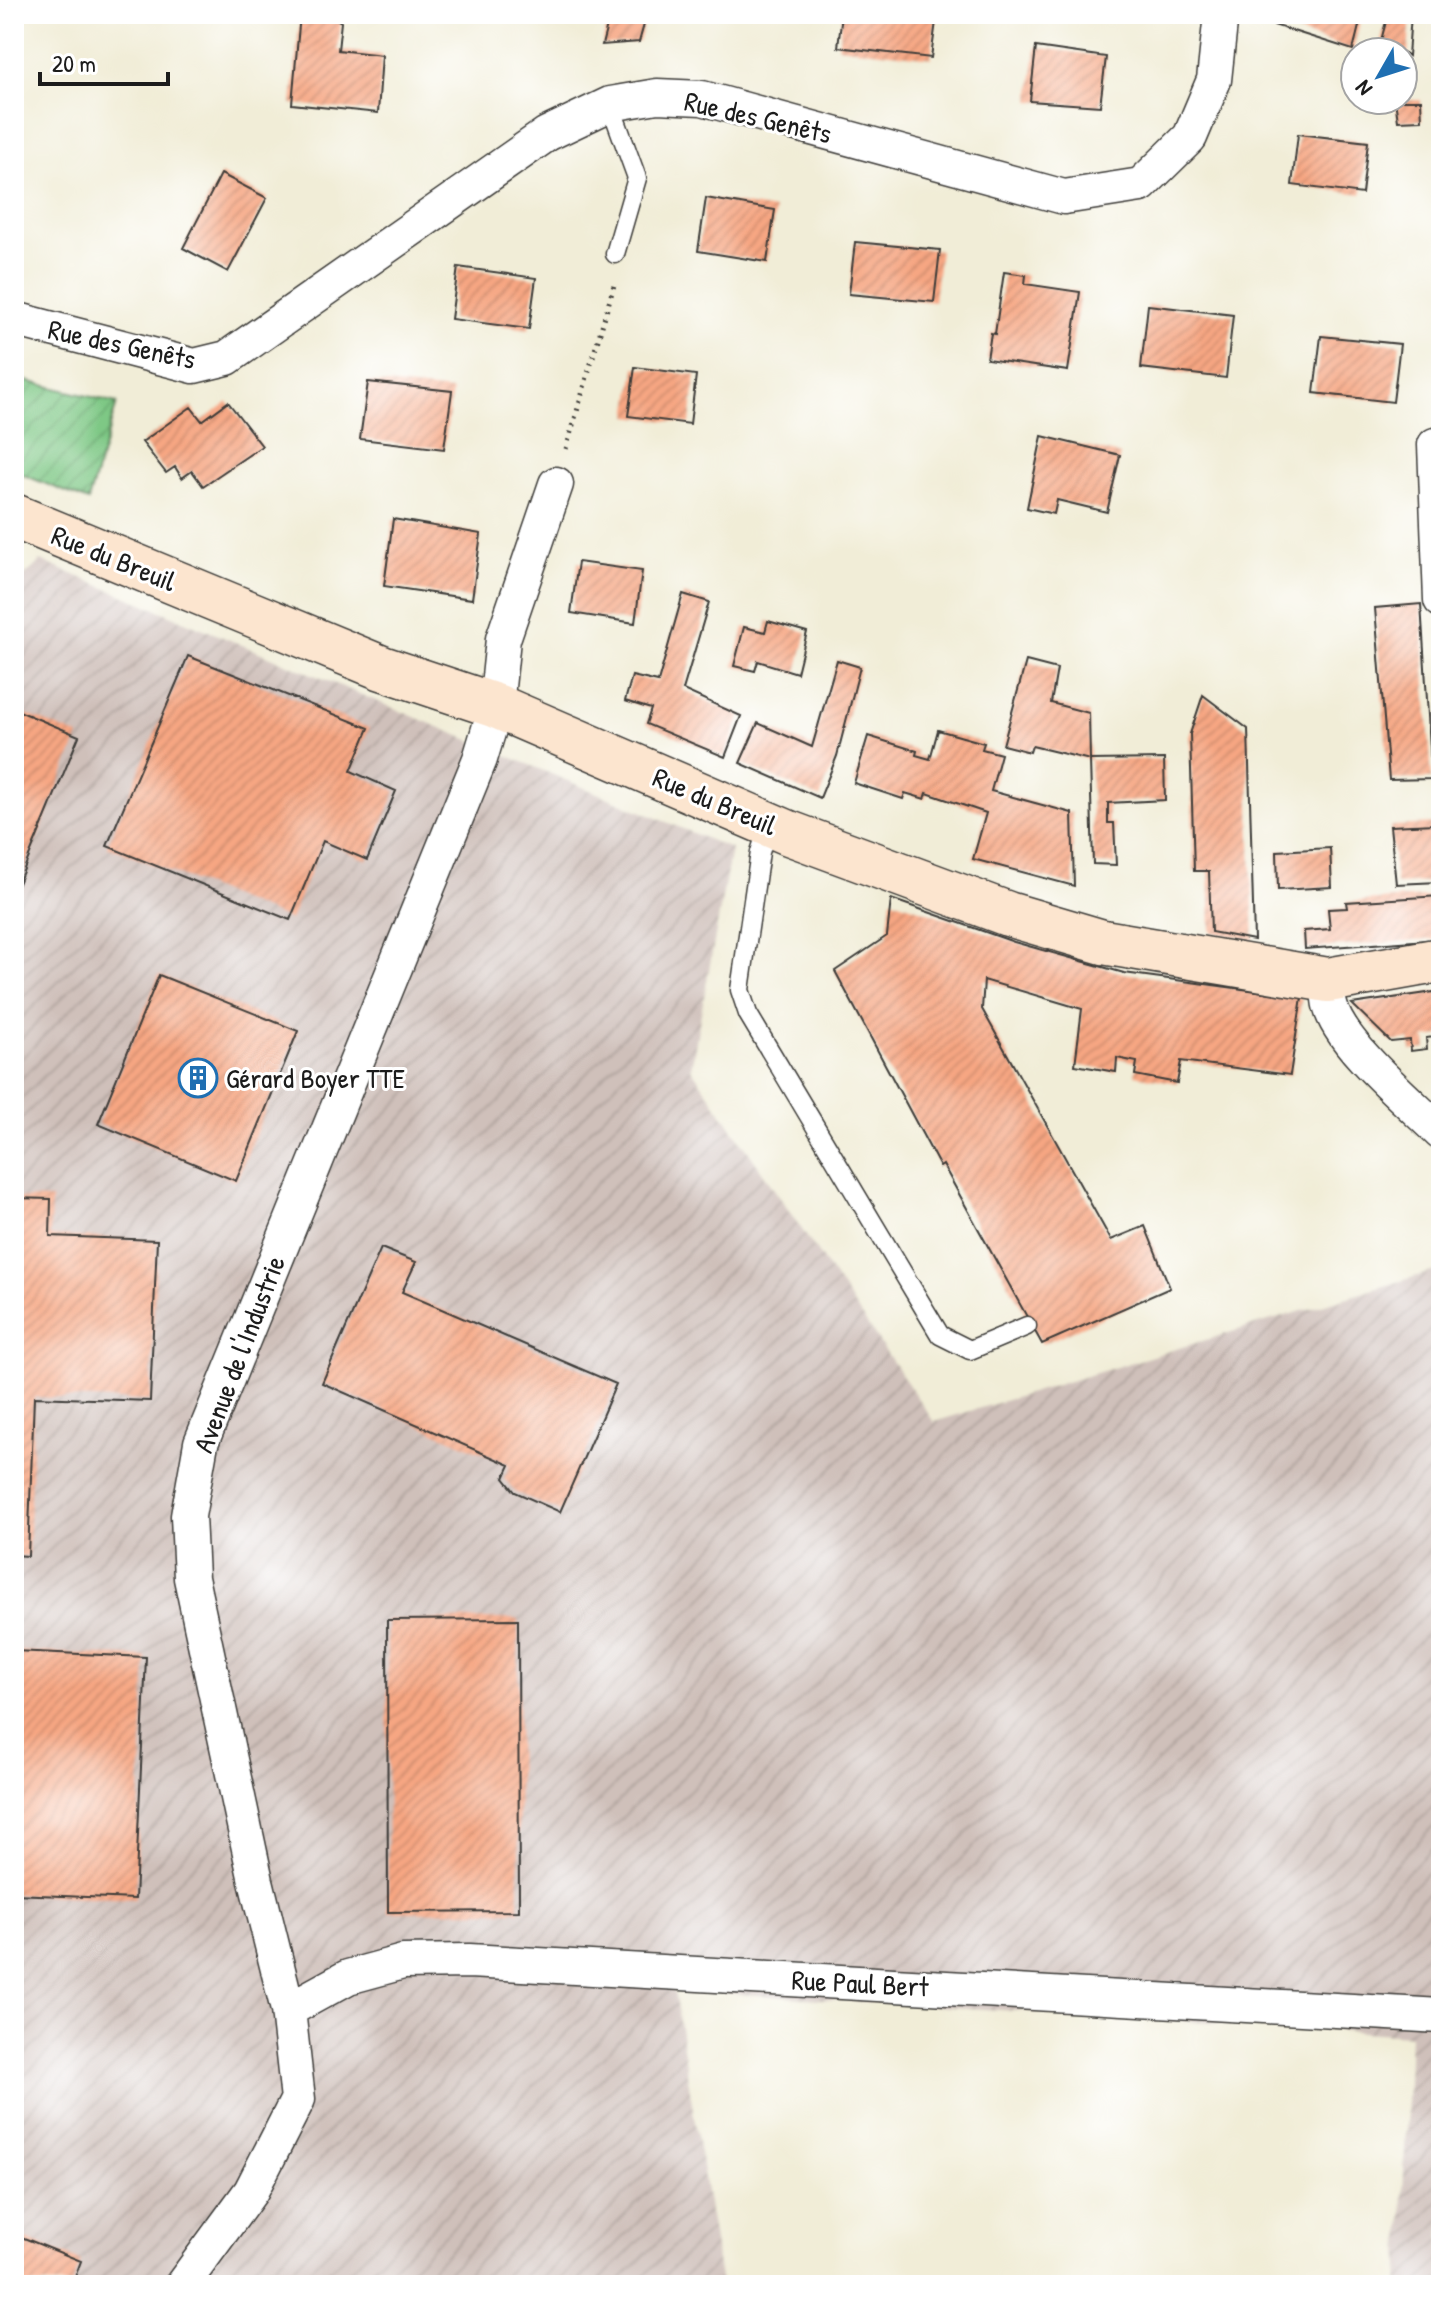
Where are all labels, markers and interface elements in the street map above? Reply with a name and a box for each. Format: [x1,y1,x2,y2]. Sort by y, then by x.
scale bar [40,36,168,86]
north arrow [1339,36,1419,116]
text: 20 m [52,47,96,79]
text: N [1348,74,1379,103]
street label: Rue des Genêts [681,82,835,152]
street label: Rue des Genêts [45,310,199,378]
street label: Rue du Breuil [46,516,182,600]
street label: Rue du Breuil [647,758,783,844]
building icon: Gérard Boyer TTE [177,1057,219,1099]
place label: Gérard Boyer TTE [226,1059,405,1097]
street label: Avenue de l'Industrie [184,1250,294,1458]
street label: Rue Paul Bert [791,1960,930,2006]

